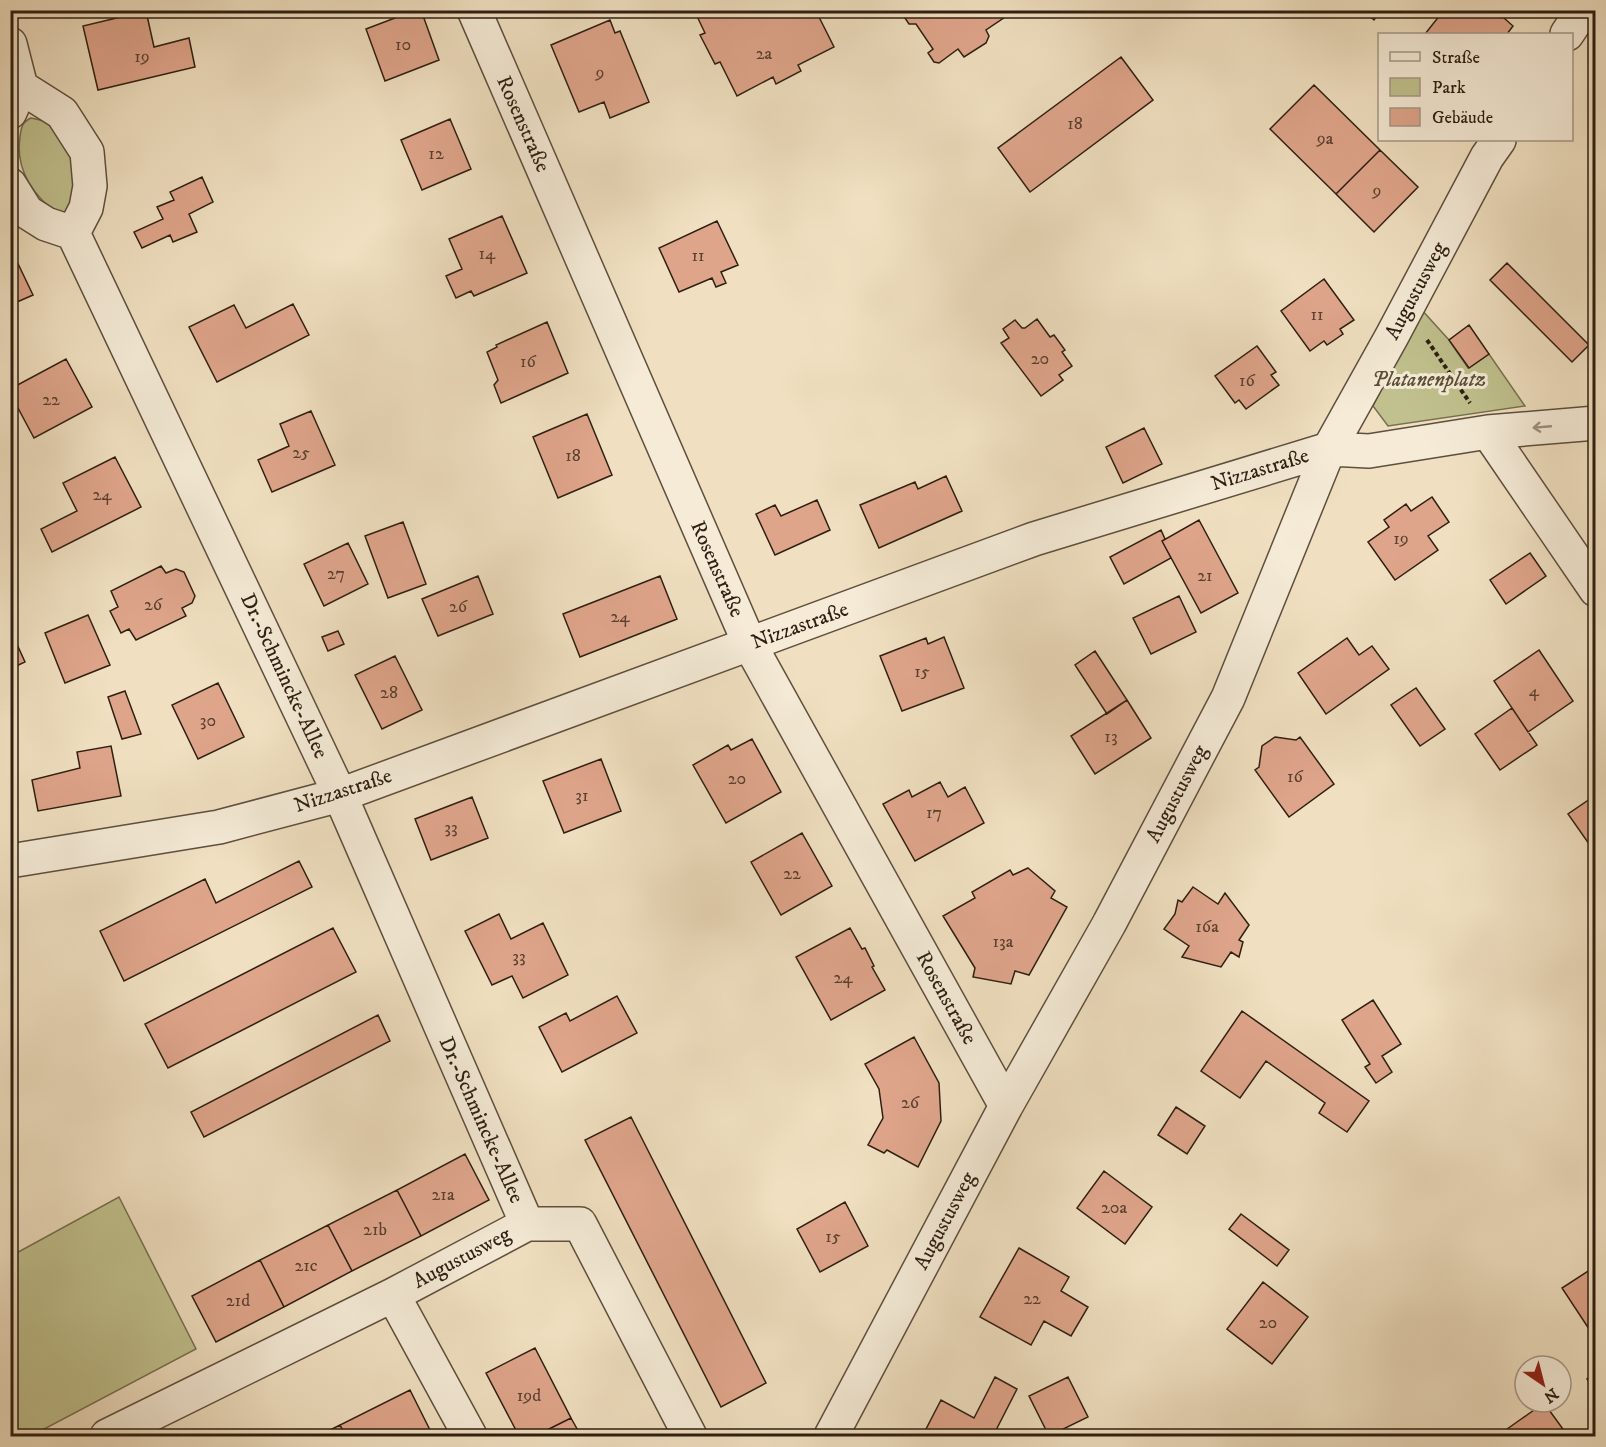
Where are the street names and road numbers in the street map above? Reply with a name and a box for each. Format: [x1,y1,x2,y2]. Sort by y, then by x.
street label: Rosenstraße [490,72,556,176]
street label: Augustusweg [1379,237,1453,344]
street label: Nizzastraße [1208,443,1312,497]
street label: Rosenstraße [684,517,750,621]
street label: Dr.-Schmincke-Allee [234,589,334,763]
street label: Nizzastraße [748,596,852,656]
street label: Augustusweg [1140,740,1214,847]
street label: Nizzastraße [291,763,395,819]
street label: Rosenstraße [910,947,982,1049]
street label: Dr.-Schmincke-Allee [433,1033,530,1208]
street label: Augustusweg [908,1167,982,1274]
street label: Augustusweg [409,1221,516,1295]

